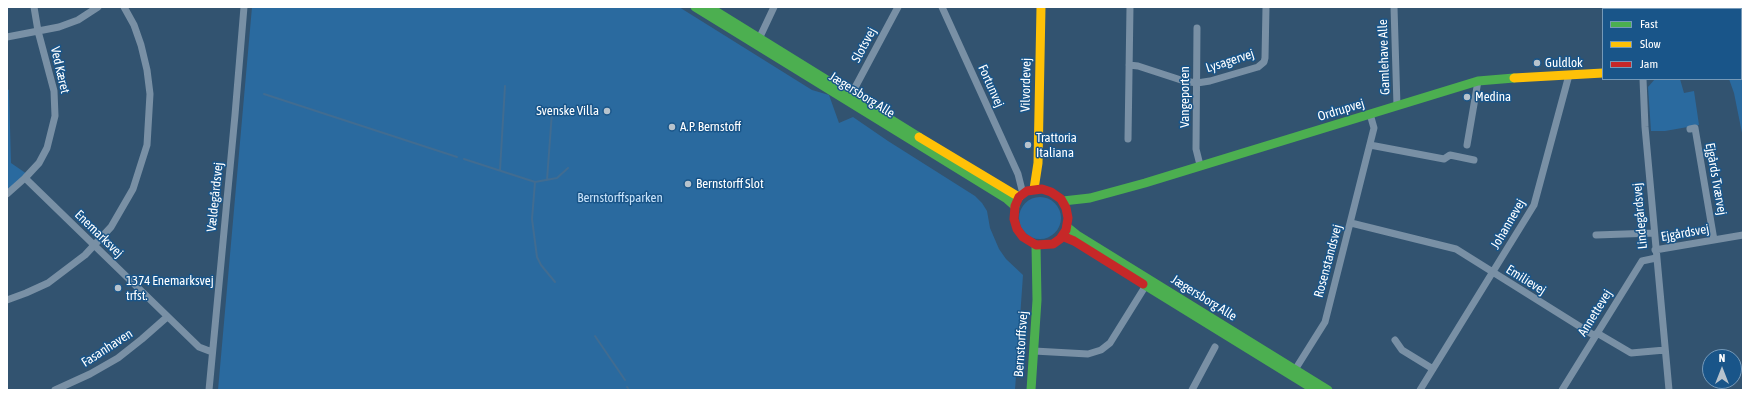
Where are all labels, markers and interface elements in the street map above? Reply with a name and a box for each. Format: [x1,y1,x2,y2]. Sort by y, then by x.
legend [1602,8,1742,80]
text: Fast [1640,17,1658,31]
street label: Gamlehave Alle [1375,19,1393,95]
street label: Slotsvej [848,25,880,65]
text: Slow [1640,37,1661,51]
street label: Ved Kæret [47,45,73,95]
street label: Lysagervej [1204,46,1256,76]
place label: Guldlok [1545,55,1583,71]
text: Jam [1640,57,1658,71]
street label: Vilvordevej [1018,58,1034,112]
marker: Guldlok [1532,58,1542,68]
street label: Fortunvej [975,62,1007,110]
street label: Vangeporten [1177,66,1193,128]
street label: Jægersborg Alle [826,69,898,121]
place label: Medina [1475,89,1511,105]
marker: Medina [1462,92,1472,102]
street label: Ordrupvej [1316,96,1366,124]
place label: Svenske Villa [536,103,599,119]
marker: Svenske Villa [602,106,612,116]
place label: A.P. Bernstoff [680,119,741,135]
marker: A.P. Bernstoff [667,122,677,132]
place label: Trattoria Italiana [1036,130,1077,161]
marker: Trattoria Italiana [1023,140,1033,150]
street label: Ejgårds Tværvej [1702,142,1730,216]
street label: Vældegårdsvej [204,161,226,233]
place label: Bernstorff Slot [696,176,764,192]
marker: Bernstorff Slot [683,179,693,189]
street label: Lindegårdsvej [1629,182,1651,250]
park label: Bernstorffsparken [577,190,663,206]
street label: Johannevej [1487,196,1529,252]
street label: Enemarksvej [71,207,127,261]
street label: Ejgårdsvej [1660,221,1710,245]
street label: Rosenstandsvej [1311,223,1345,299]
street label: Emilievej [1503,262,1549,298]
street label: Jægersborg Alle [1168,272,1240,324]
place label: 1374 Enemarksvej trfst. [126,273,214,304]
marker: 1374 Enemarksvej trfst. [113,283,123,293]
street label: Annettevej [1575,287,1615,339]
street label: Bernstorffsvej [1011,311,1031,377]
street label: Fasanhaven [79,326,135,370]
north arrow [1702,349,1742,389]
text: N [1719,352,1725,364]

